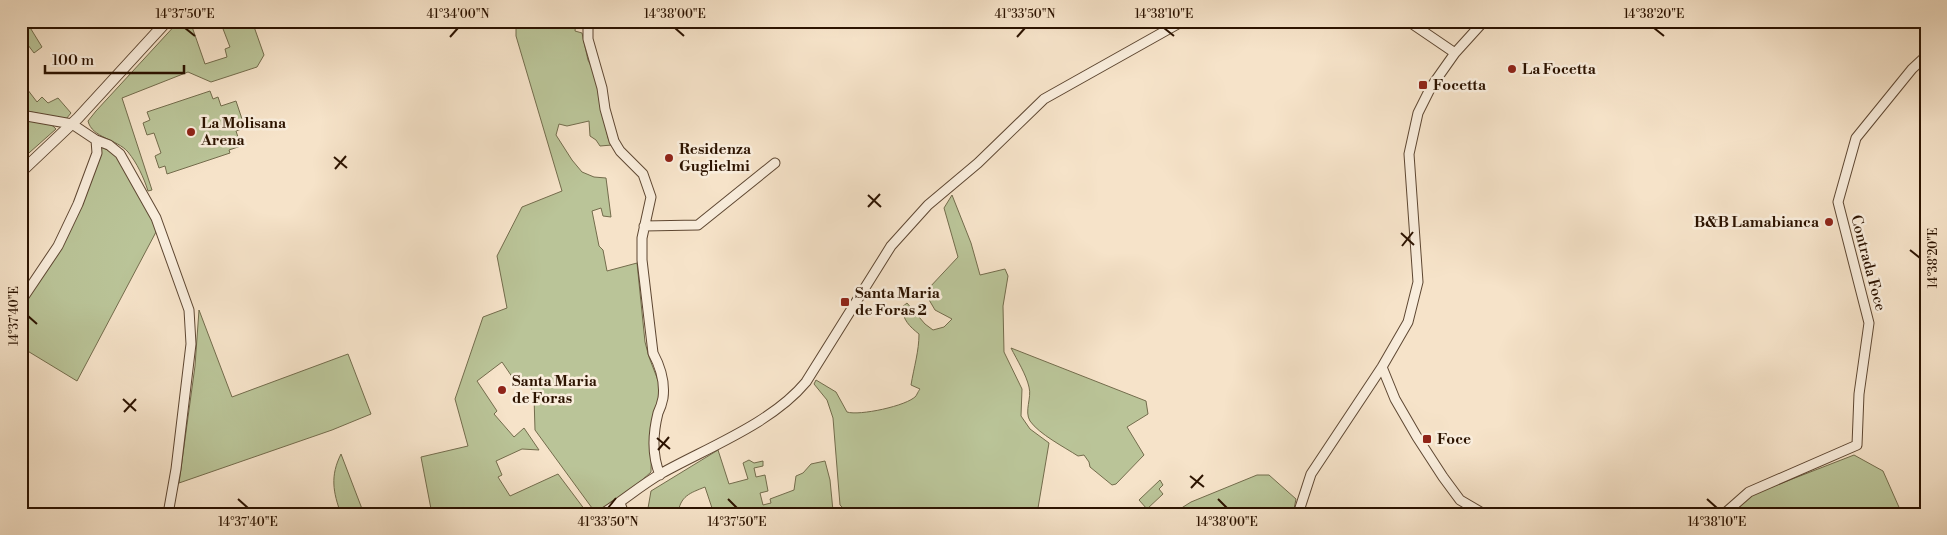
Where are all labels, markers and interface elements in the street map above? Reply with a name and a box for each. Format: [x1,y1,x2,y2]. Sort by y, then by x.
text: 14°37'50"E [156,7,214,22]
text: 41°34'00"N [427,7,490,22]
text: 14°38'00"E [644,7,706,22]
text: 41°33'50"N [995,7,1055,22]
text: 14°38'10"E [1135,7,1193,22]
text: 14°38'20"E [1624,7,1684,22]
scale bar [45,42,184,74]
text: 100 m [52,51,94,70]
place label: La Focetta [1522,60,1597,79]
marker: La Focetta [1506,63,1518,75]
place label: Focetta [1433,76,1487,95]
marker: Focetta [1417,79,1429,91]
place label: La Molisana Arena [200,114,287,150]
marker: La Molisana Arena [185,126,197,138]
place label: Residenza Guglielmi [679,140,752,176]
marker: Residenza Guglielmi [663,152,675,164]
place label: B&B Lamabianca [1694,213,1820,232]
street label: Contrada Foce [1846,213,1890,313]
marker: B&B Lamabianca [1823,216,1835,228]
text: 14°38'20"E [1926,228,1941,288]
place label: Santa Maria de Foras 2 [855,284,941,320]
text: 14°37'40"E [7,286,22,346]
marker: Santa Maria de Foras 2 [839,296,851,308]
place label: Santa Maria de Foras [512,372,598,408]
marker: Santa Maria de Foras [496,384,508,396]
place label: Foce [1437,430,1471,449]
marker: Foce [1421,433,1433,445]
text: 14°37'40"E [218,515,278,530]
text: 41°33'50"N [578,515,638,530]
text: 14°37'50"E [708,515,766,530]
text: 14°38'00"E [1196,515,1258,530]
text: 14°38'10"E [1688,515,1746,530]

